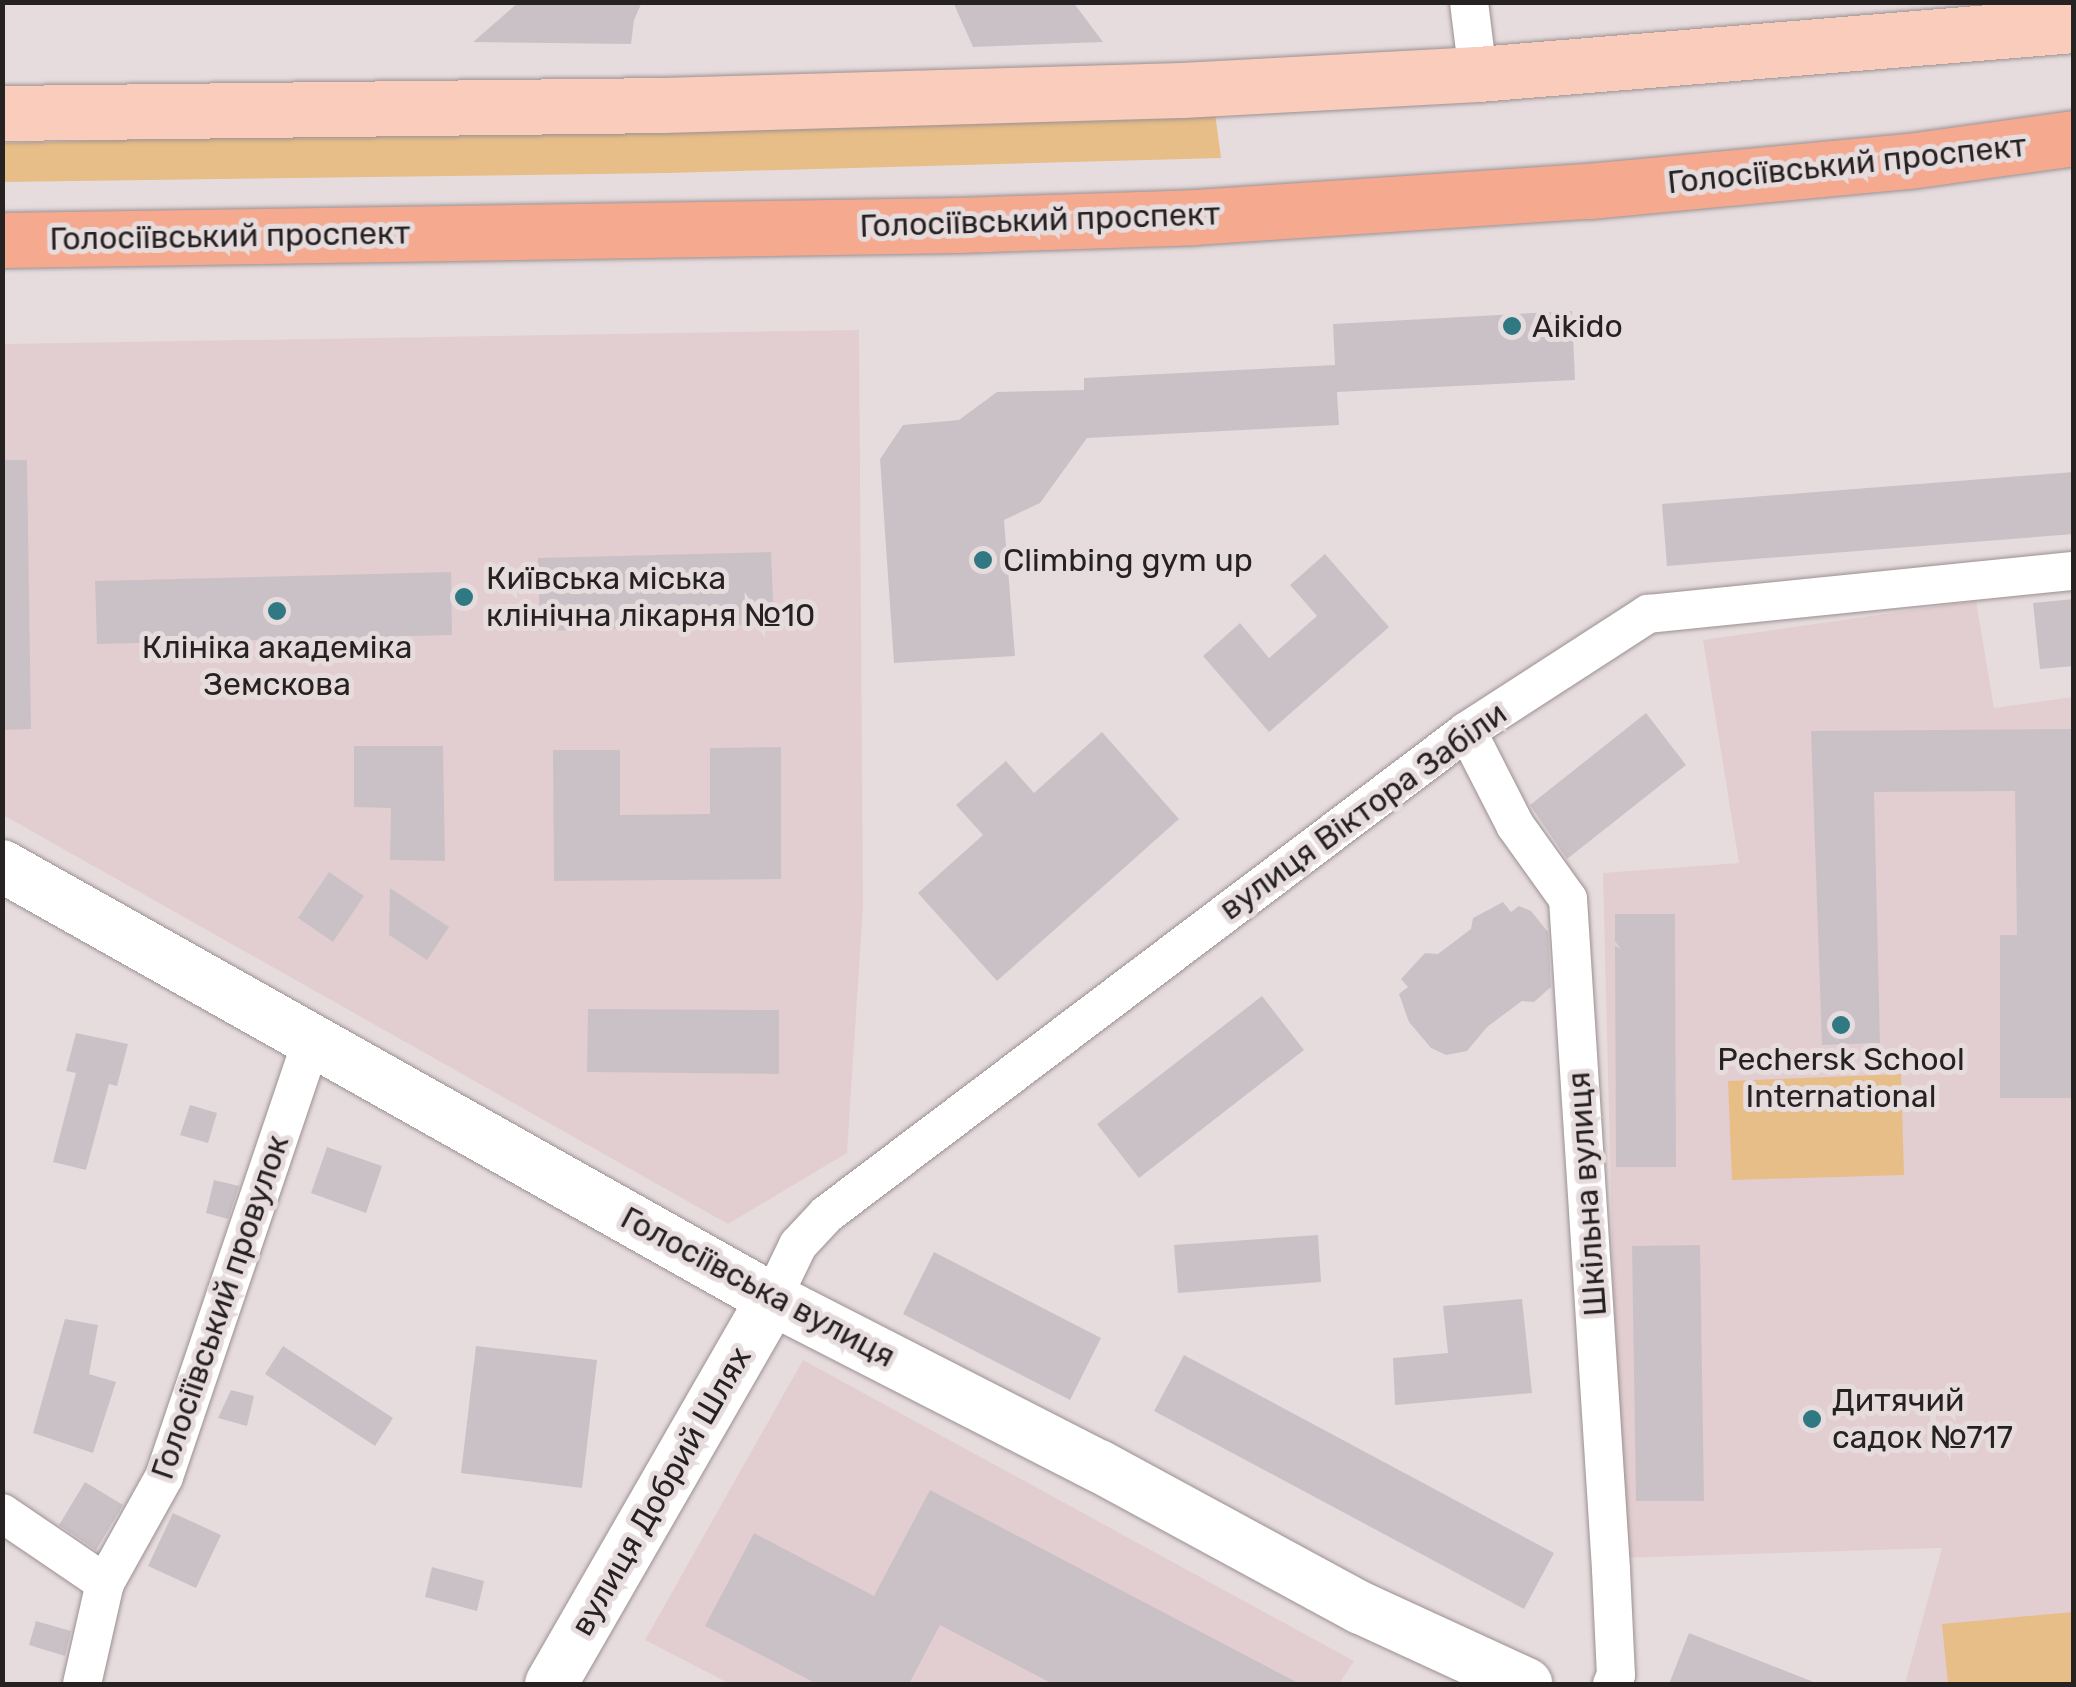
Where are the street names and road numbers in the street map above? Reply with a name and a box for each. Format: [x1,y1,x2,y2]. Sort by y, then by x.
street label: Голосіївський проспект [1665,126,2029,202]
street label: Голосіївський проспект [859,195,1221,245]
street label: Голосіївський проспект [49,214,411,258]
street label: вулиця Віктора Забіли [1212,694,1514,928]
street label: Шкільна вулиця [1559,1071,1615,1317]
street label: Голосіївський провулок [143,1130,297,1484]
street label: Голосіївська вулиця [614,1198,902,1376]
street label: вулиця Добрий Шлях [563,1340,759,1642]

